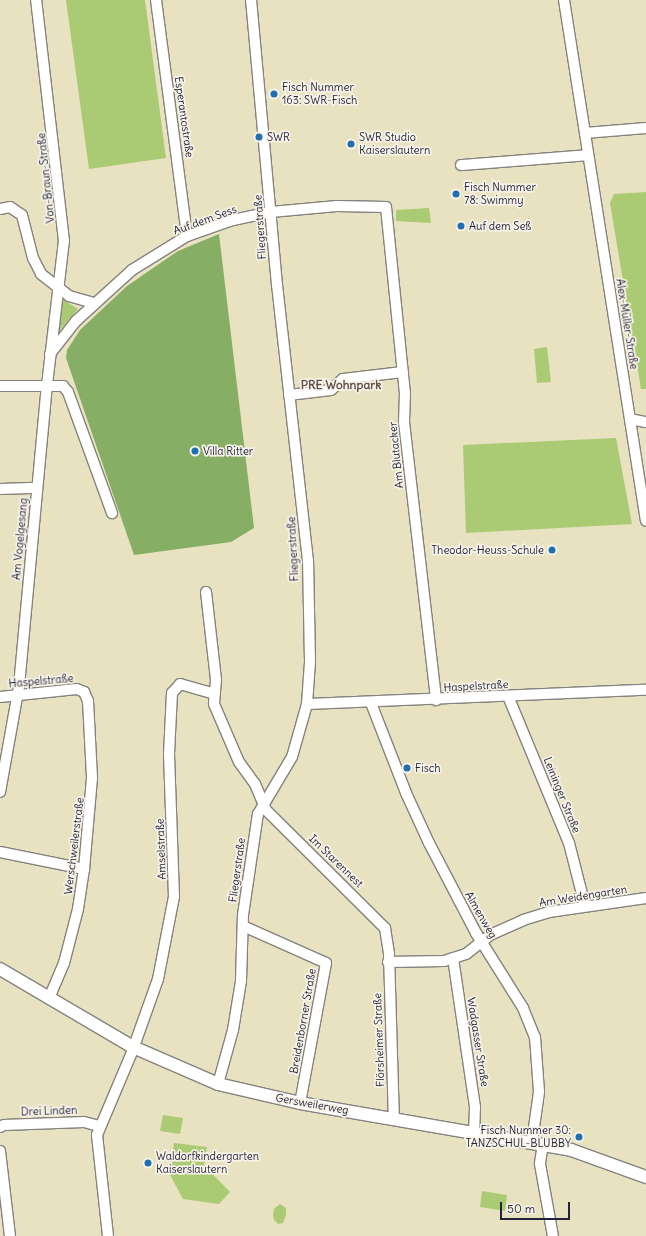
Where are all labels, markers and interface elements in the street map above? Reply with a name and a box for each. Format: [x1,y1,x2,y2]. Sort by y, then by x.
street label: Esperantostraße [172,76,196,158]
place label: Fisch Nummer 163: SWR-Fisch [282,81,357,107]
marker: Fisch Nummer 163: SWR-Fisch [269,89,279,99]
place label: SWR [267,130,290,144]
place label: SWR Studio Kaiserslautern [359,131,430,157]
street label: Von-Braun-Straße [35,132,57,224]
marker: SWR [254,132,264,142]
marker: SWR Studio Kaiserslautern [346,139,356,149]
place label: Fisch Nummer 78: Swimmy [464,181,536,207]
marker: Fisch Nummer 78: Swimmy [451,189,461,199]
street label: Fliegerstraße [251,194,269,260]
street label: Auf dem Sess [172,202,238,238]
place label: Auf dem Seß [469,219,531,233]
marker: Auf dem Seß [456,221,466,231]
street label: Alex-Müller-Straße [613,278,641,370]
district label: PRE Wohnpark [301,378,381,392]
street label: Am Blutacker [386,421,406,489]
place label: Villa Ritter [203,444,253,458]
marker: Villa Ritter [190,446,200,456]
street label: Am Vogelgesang [10,497,30,581]
street label: Fliegerstraße [285,516,301,582]
place label: Theodor-Heuss-Schule [431,543,544,557]
marker: Theodor-Heuss-Schule [547,545,557,555]
street label: Haspelstraße [8,672,74,690]
street label: Haspelstraße [443,678,509,694]
street label: Leininger Straße [541,755,583,835]
place label: Fisch [415,761,441,775]
marker: Fisch [402,763,412,773]
street label: Werschweilerstraße [61,797,87,895]
street label: Amselstraße [153,818,169,880]
street label: Im Starennest [306,832,366,890]
street label: Fliegerstraße [226,837,248,903]
street label: Am Weidengarten [538,883,628,909]
street label: Almenweg [462,889,500,941]
street label: Breidenborner Straße [287,967,319,1075]
street label: Flörsheimer Straße [371,993,387,1087]
street label: Wadgasser Straße [464,997,492,1087]
street label: Gersweilerweg [274,1091,350,1117]
street label: Drei Linden [21,1103,77,1119]
place label: Fisch Nummer 30: TANZSCHUL-BLUBBY [465,1124,571,1150]
marker: Fisch Nummer 30: TANZSCHUL-BLUBBY [574,1132,584,1142]
place label: Waldorfkindergarten Kaiserslautern [156,1150,259,1176]
marker: Waldorfkindergarten Kaiserslautern [143,1158,153,1168]
scale bar [502,1194,572,1220]
text: 50 m [507,1201,535,1216]

